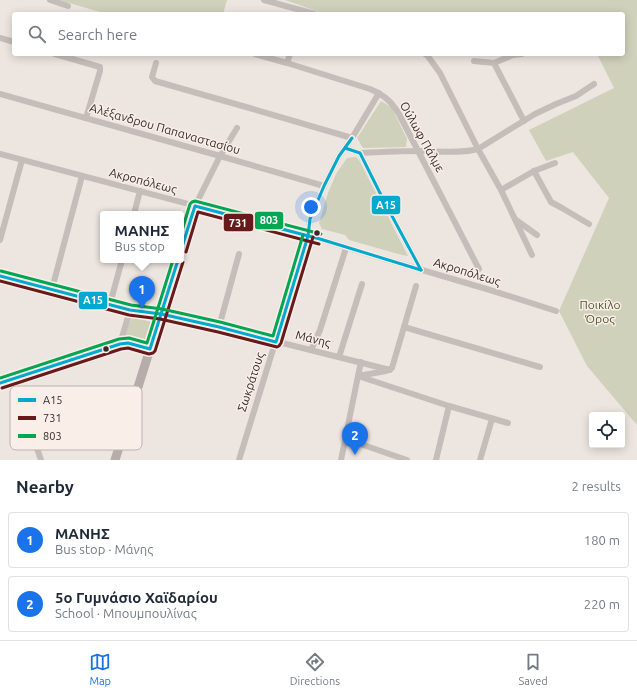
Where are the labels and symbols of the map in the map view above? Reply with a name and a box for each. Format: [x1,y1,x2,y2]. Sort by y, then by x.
street label: Ούλωφ Πάλμε [398,99,447,174]
street label: Αλέξανδρου Παπαναστασίου [88,101,242,157]
street label: Ακροπόλεως [108,165,179,197]
line badge: Α15 [371,195,401,215]
your location [301,197,321,217]
text: Α15 [376,199,396,211]
line badge: 803 [254,211,284,230]
line badge: 731 [223,213,254,232]
text: 803 [260,214,278,226]
text: 731 [229,217,247,229]
unlabelled marker [312,228,322,238]
street label: Ακροπόλεως [432,255,503,289]
pin: 1 [129,276,155,309]
line badge: Α15 [78,291,108,310]
text: Α15 [83,294,103,306]
park label: Ποικίλο Όρος [580,298,620,326]
street label: Μάνης [294,328,333,350]
unlabelled marker [101,344,111,354]
street label: Σωκράτους [235,350,267,413]
legend [10,386,142,450]
text: Α15 [43,394,63,406]
text: 731 [43,412,62,424]
pin: 2 [342,422,368,455]
text: 803 [43,430,62,442]

